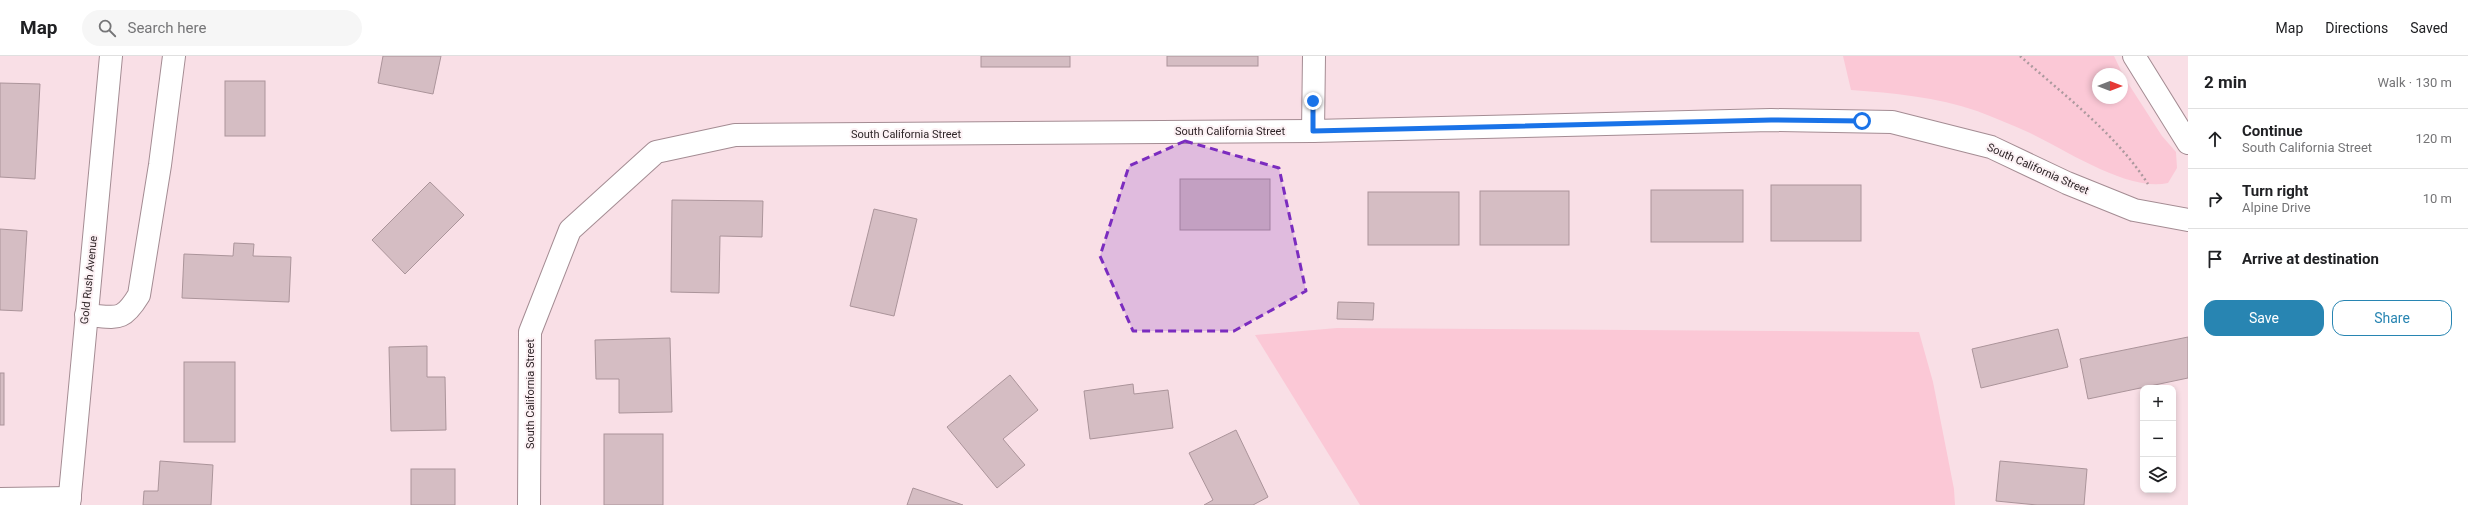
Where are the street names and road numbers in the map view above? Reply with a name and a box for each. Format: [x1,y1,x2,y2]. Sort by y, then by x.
street label: South California Street [1175,125,1285,138]
street label: South California Street [851,128,961,141]
street label: South California Street [1985,141,2091,197]
street label: Gold Rush Avenue [78,235,100,325]
street label: South California Street [524,339,537,449]

